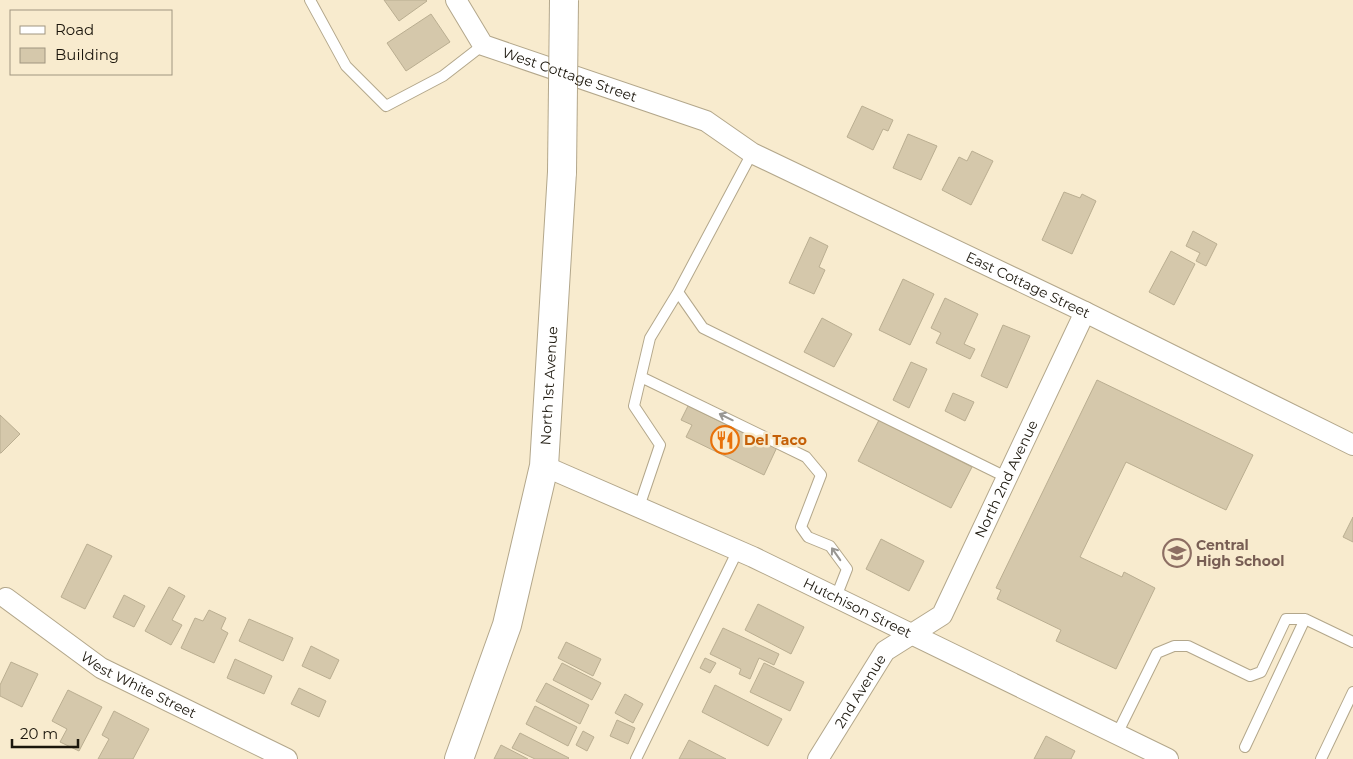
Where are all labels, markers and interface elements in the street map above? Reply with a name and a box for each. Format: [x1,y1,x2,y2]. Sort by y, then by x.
legend [10,10,172,75]
text: Road [55,20,94,39]
street label: West Cottage Street [500,43,640,106]
text: Building [55,45,119,64]
street label: East Cottage Street [963,248,1093,322]
street label: North 1st Avenue [536,326,562,446]
one-way arrow [719,412,734,421]
street label: North 2nd Avenue [971,417,1042,541]
restaurant icon: Del Taco [710,425,740,455]
place label: Del Taco [744,431,807,449]
place label: Central High School [1196,536,1284,570]
school or university icon: Central High School [1162,538,1192,568]
one-way arrow [831,547,841,561]
street label: Hutchison Street [800,574,915,642]
street label: West White Street [77,647,199,722]
street label: 2nd Avenue [831,651,890,731]
scale bar [12,716,79,748]
text: 20 m [20,724,58,743]

